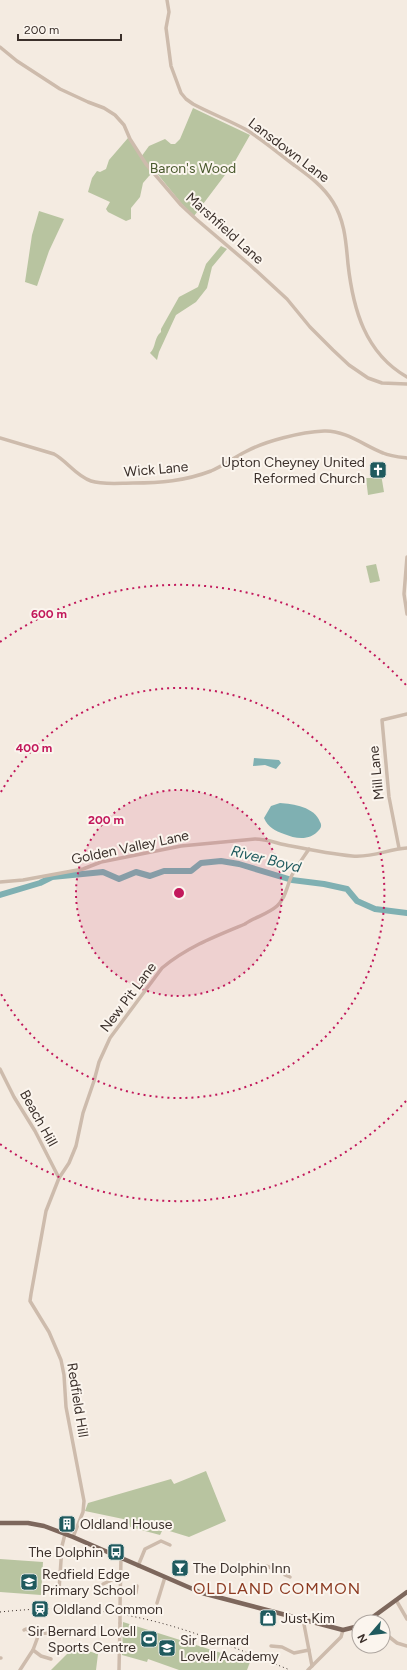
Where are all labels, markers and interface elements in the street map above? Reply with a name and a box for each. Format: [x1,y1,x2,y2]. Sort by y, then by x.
scale bar [18,16,121,42]
text: 200 m [24,23,59,37]
street label: Lansdown Lane [245,114,333,187]
park label: Baron's Wood [150,160,236,177]
street label: Marshfield Lane [182,189,267,268]
place label: Upton Cheyney United Reformed Church [221,454,365,487]
street label: Wick Lane [123,458,189,481]
church icon: Upton Cheyney United Reformed Church [368,460,388,480]
text: 600 m [31,607,67,621]
text: 400 m [16,741,52,755]
street label: Mill Lane [365,745,388,801]
text: 200 m [88,813,124,827]
street label: Golden Valley Lane [70,827,191,868]
water label: River Boyd [229,842,303,876]
centre of rings [172,886,186,900]
street label: New Pit Lane [97,959,160,1035]
street label: Beach Hill [16,1087,61,1150]
street label: Redfield Hill [63,1362,92,1439]
building icon: Oldland House [57,1514,77,1534]
place label: Oldland House [80,1516,173,1533]
bus stop icon: The Dolphin [106,1542,126,1562]
place label: The Dolphin [28,1544,103,1561]
bar icon: The Dolphin Inn [170,1558,190,1578]
place label: The Dolphin Inn [193,1560,291,1577]
place label: Redfield Edge Primary School [42,1566,136,1599]
school or university icon: Redfield Edge Primary School [19,1572,39,1592]
district label: OLDLAND COMMON [193,1579,361,1598]
station icon: Oldland Common [30,1599,50,1619]
place label: Oldland Common [53,1601,163,1618]
shop icon: Just Kim [258,1608,278,1628]
place label: Just Kim [281,1610,335,1627]
north arrow [351,1614,391,1654]
place label: Sir Bernard Lovell Sports Centre [28,1623,136,1656]
sports icon: Sir Bernard Lovell Sports Centre [139,1629,159,1649]
place label: Sir Bernard Lovell Academy [180,1632,279,1665]
text: N [355,1632,370,1645]
school or university icon: Sir Bernard Lovell Academy [157,1638,177,1658]

